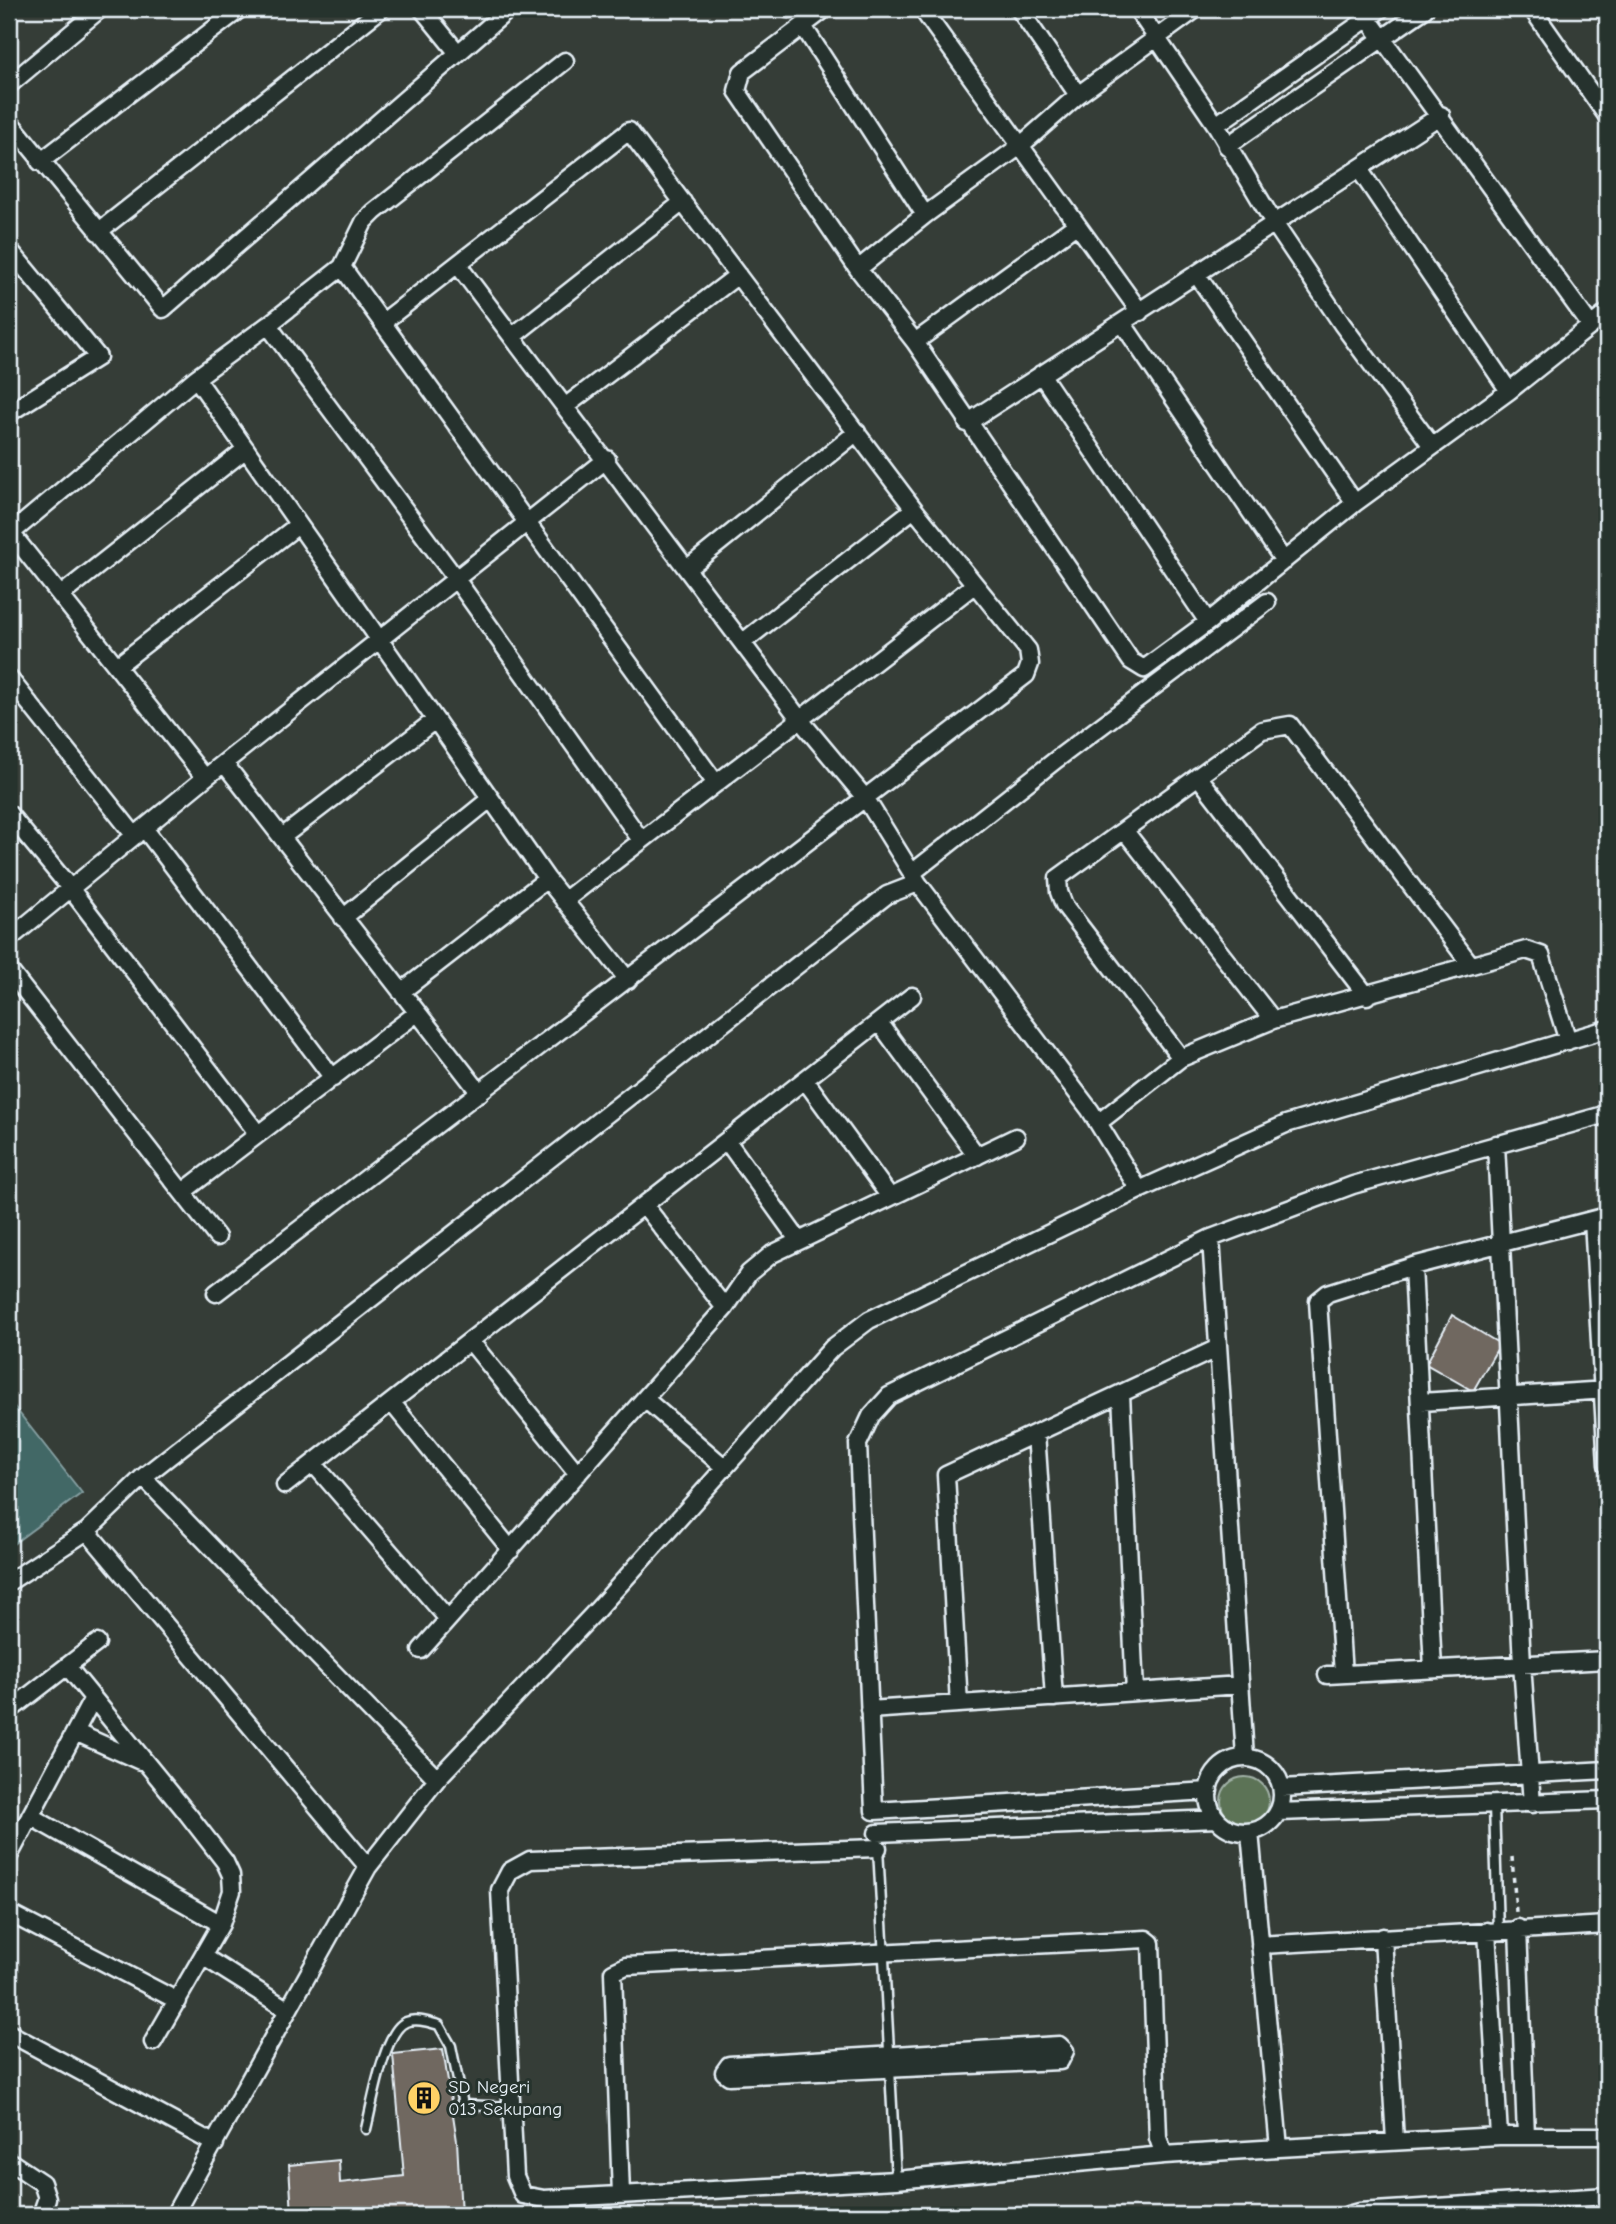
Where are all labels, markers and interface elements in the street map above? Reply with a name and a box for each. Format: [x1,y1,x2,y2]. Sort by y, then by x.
place label: SD Negeri 013 Sekupang [448,2076,562,2120]
building icon: SD Negeri 013 Sekupang [405,2079,443,2117]

